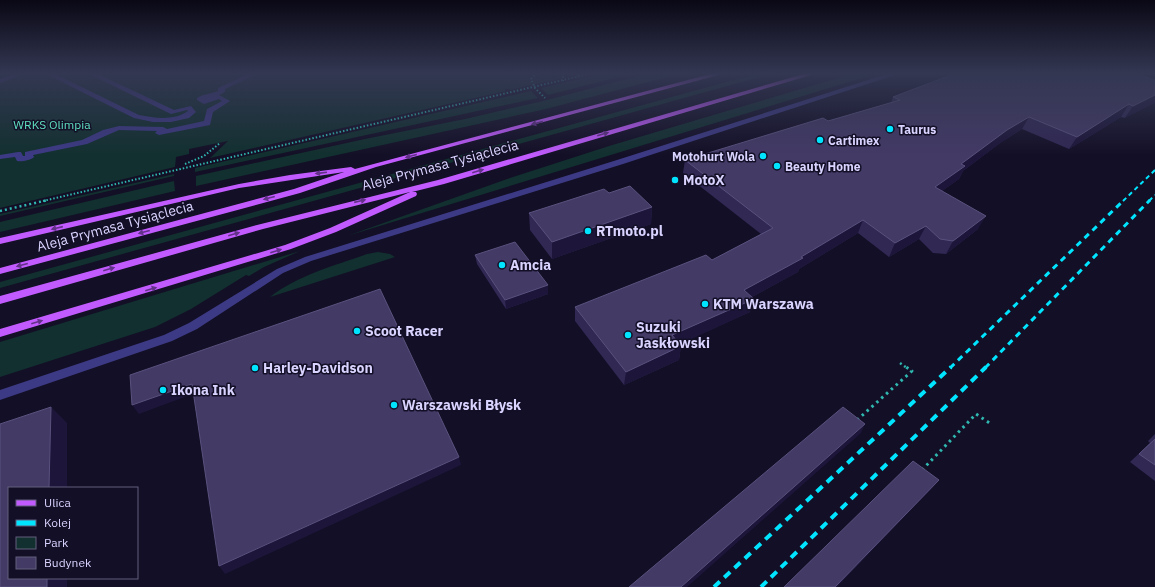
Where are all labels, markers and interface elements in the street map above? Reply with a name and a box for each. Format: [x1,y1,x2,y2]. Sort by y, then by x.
park label: WRKS Olimpia [13,117,91,132]
one-way arrow [530,120,543,126]
place label: Taurus [898,122,936,137]
marker: Taurus [885,124,895,134]
one-way arrow [597,131,609,137]
place label: Cartimex [828,133,880,148]
street label: Aleja Prymasa Tysiąclecia [360,135,521,195]
marker: Cartimex [815,135,825,145]
place label: Motohurt Wola [672,149,755,164]
marker: Motohurt Wola [758,151,768,161]
one-way arrow [405,153,417,159]
place label: Beauty Home [785,159,861,174]
marker: Beauty Home [772,161,782,171]
one-way arrow [472,168,484,174]
one-way arrow [315,170,327,176]
place label: MotoX [683,171,725,189]
marker: MotoX [670,175,680,185]
street label: Aleja Prymasa Tysiąclecia [35,196,196,256]
one-way arrow [263,196,276,202]
one-way arrow [354,198,366,204]
place label: RTmoto.pl [596,222,663,240]
one-way arrow [50,225,63,231]
marker: RTmoto.pl [583,226,593,236]
one-way arrow [138,230,150,236]
one-way arrow [228,231,240,237]
one-way arrow [270,248,282,254]
place label: Amcia [510,256,551,274]
marker: Amcia [497,260,507,270]
one-way arrow [16,263,28,269]
one-way arrow [103,266,115,272]
one-way arrow [145,286,157,292]
place label: KTM Warszawa [713,295,814,313]
marker: KTM Warszawa [700,299,710,309]
place label: Suzuki Jaskłowski [636,318,710,352]
one-way arrow [32,319,44,325]
place label: Scoot Racer [365,322,444,340]
marker: Scoot Racer [352,326,362,336]
marker: Suzuki Jaskłowski [623,330,633,340]
place label: Harley-Davidson [263,359,373,377]
marker: Harley-Davidson [250,363,260,373]
place label: Ikona Ink [171,381,236,399]
marker: Ikona Ink [158,385,168,395]
place label: Warszawski Błysk [402,396,522,414]
marker: Warszawski Błysk [389,400,399,410]
legend [8,487,138,579]
text: Ulica [44,495,71,510]
text: Kolej [44,515,71,530]
text: Park [44,535,69,550]
text: Budynek [44,555,92,570]

